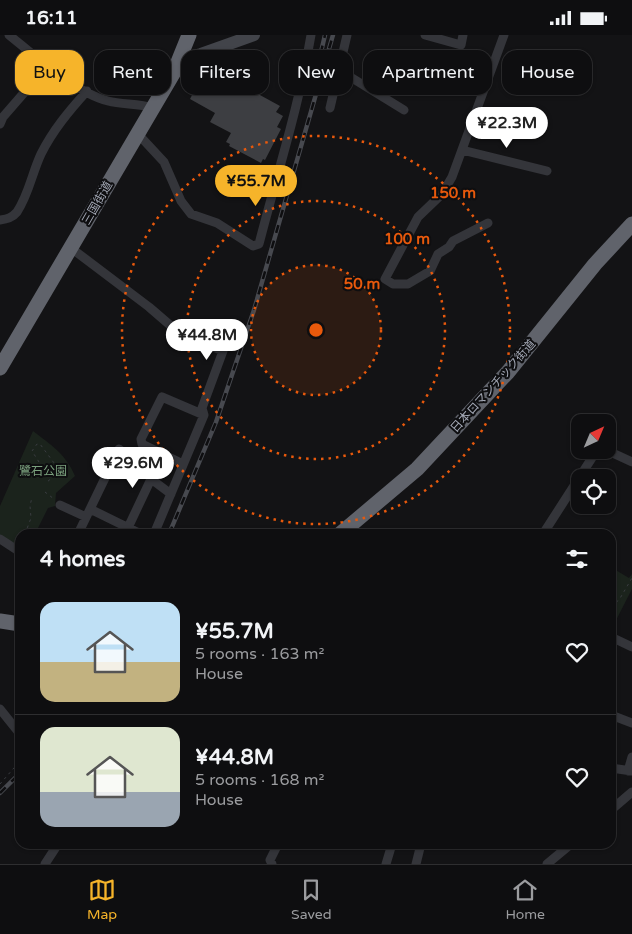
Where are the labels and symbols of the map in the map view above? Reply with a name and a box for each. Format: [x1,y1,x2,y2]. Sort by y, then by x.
pin: ¥22.3M [466,107,548,149]
pin: ¥55.7M [215,165,297,207]
street label: 三国街道 [79,179,115,227]
text: 150 m [430,184,476,202]
text: 100 m [384,230,430,248]
text: 50 m [344,275,380,293]
pin: ¥44.8M [166,319,248,361]
centre of rings [307,321,325,339]
street label: 日本ロマンチック街道 [448,337,538,435]
north arrow [571,414,616,459]
pin: ¥29.6M [92,447,174,489]
park label: 鷺石公園 [19,464,67,478]

